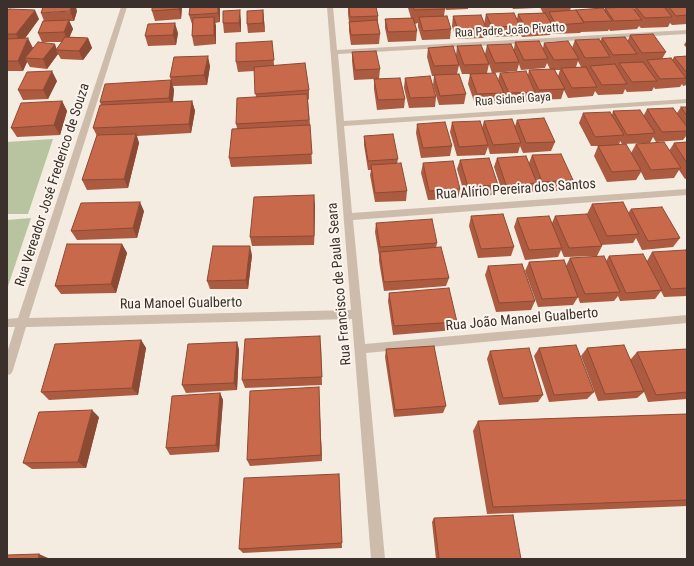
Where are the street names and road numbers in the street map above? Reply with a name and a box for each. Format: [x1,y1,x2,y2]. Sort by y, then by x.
street label: Rua Padre João Pivatto [454,21,566,41]
street label: Rua Vereador José Frederico de Souza [12,81,94,289]
street label: Rua Sidnei Gaya [475,90,551,110]
street label: Rua Alírio Pereira dos Santos [436,176,596,204]
street label: Rua Francisco de Paula Seara [325,202,355,366]
street label: Rua Manoel Gualberto [120,295,242,313]
street label: Rua João Manoel Gualberto [445,305,599,335]

